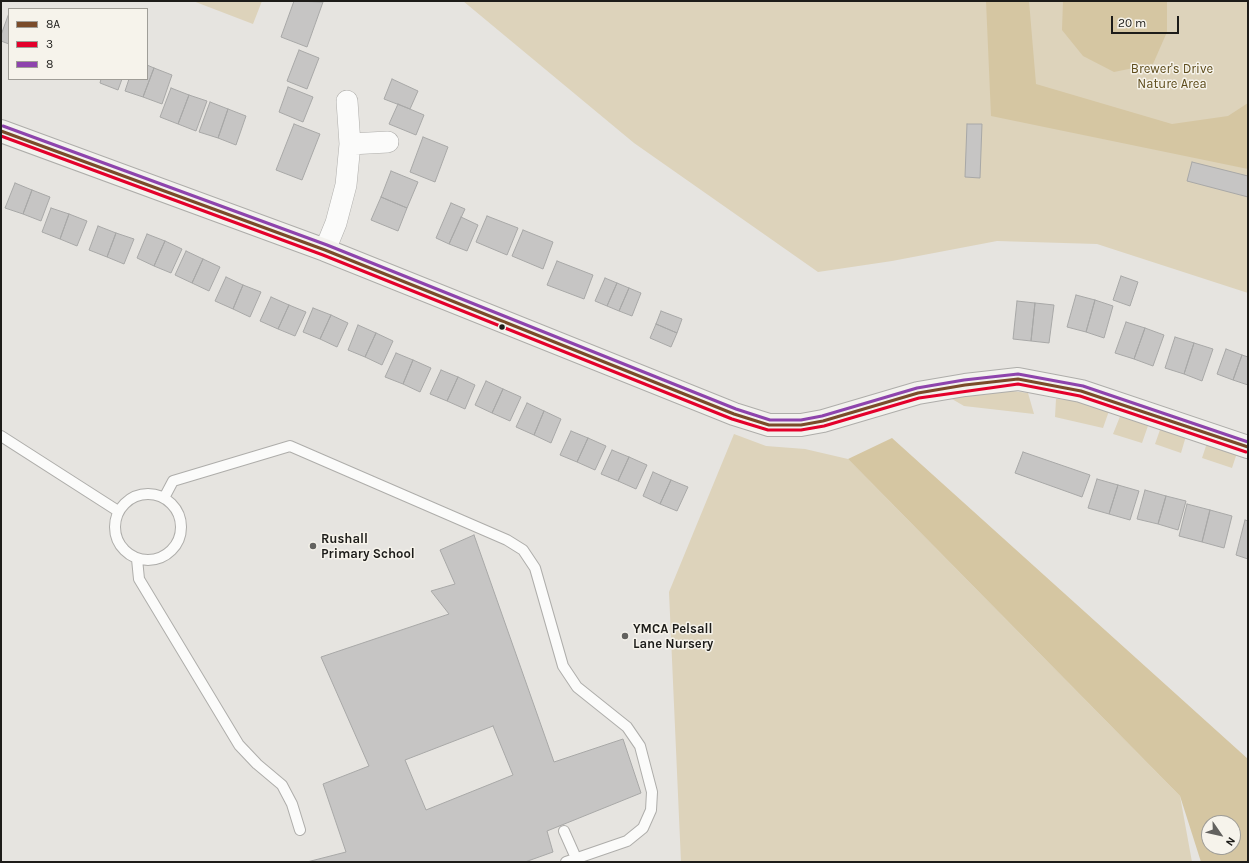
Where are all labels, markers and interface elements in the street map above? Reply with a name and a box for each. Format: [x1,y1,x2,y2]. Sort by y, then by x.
legend [8,8,148,80]
scale bar [1113,8,1181,34]
text: 20 m [1118,16,1146,30]
text: 8A [46,17,60,31]
text: 3 [46,37,53,51]
text: 8 [46,57,53,71]
park label: Brewer's Drive Nature Area [1131,61,1213,92]
unlabelled marker [497,322,507,332]
place label: Rushall Primary School [321,531,415,562]
marker: Rushall Primary School [308,541,318,551]
place label: YMCA Pelsall Lane Nursery [633,621,713,652]
marker: YMCA Pelsall Lane Nursery [620,631,630,641]
north arrow [1201,815,1241,855]
text: N [1223,835,1238,848]

